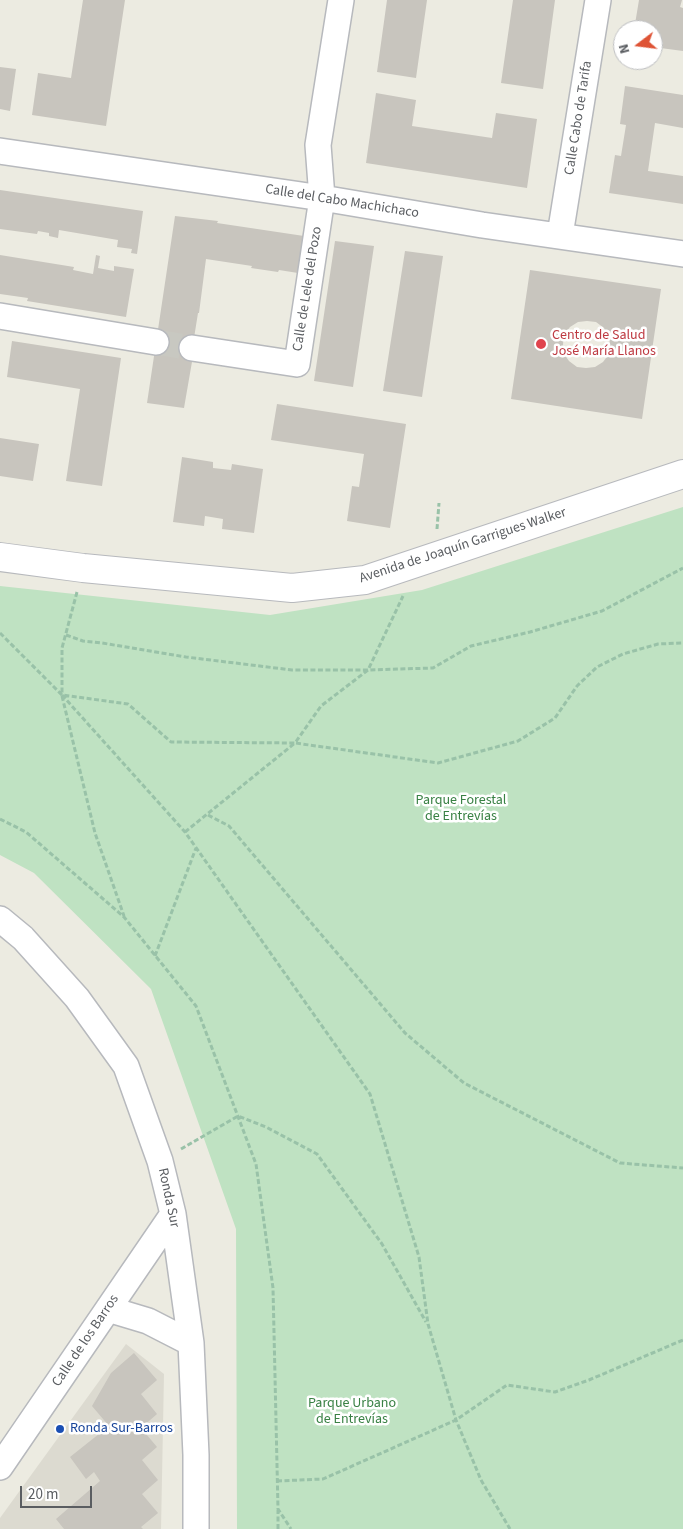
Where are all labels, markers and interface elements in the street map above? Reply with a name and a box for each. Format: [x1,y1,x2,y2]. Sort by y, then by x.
north arrow [613,20,663,70]
text: N [614,42,635,56]
street label: Calle Cabo de Tarifa [562,60,596,176]
street label: Calle del Cabo Machichaco [264,182,420,222]
street label: Calle de Lele del Pozo [290,225,326,353]
place label: Centro de Salud José María Llanos [552,328,656,361]
marker: Centro de Salud José María Llanos [534,337,548,351]
street label: Avenida de Joaquín Garrigues Walker [357,505,569,587]
park label: Parque Forestal de Entrevías [416,793,506,826]
street label: Ronda Sur [153,1167,183,1229]
street label: Calle de los Barros [49,1292,123,1390]
park label: Parque Urbano de Entrevías [308,1396,396,1428]
place label: Ronda Sur-Barros [70,1421,173,1437]
marker: Ronda Sur-Barros [54,1423,66,1435]
scale bar [22,1476,95,1508]
text: 20 m [28,1484,58,1505]

